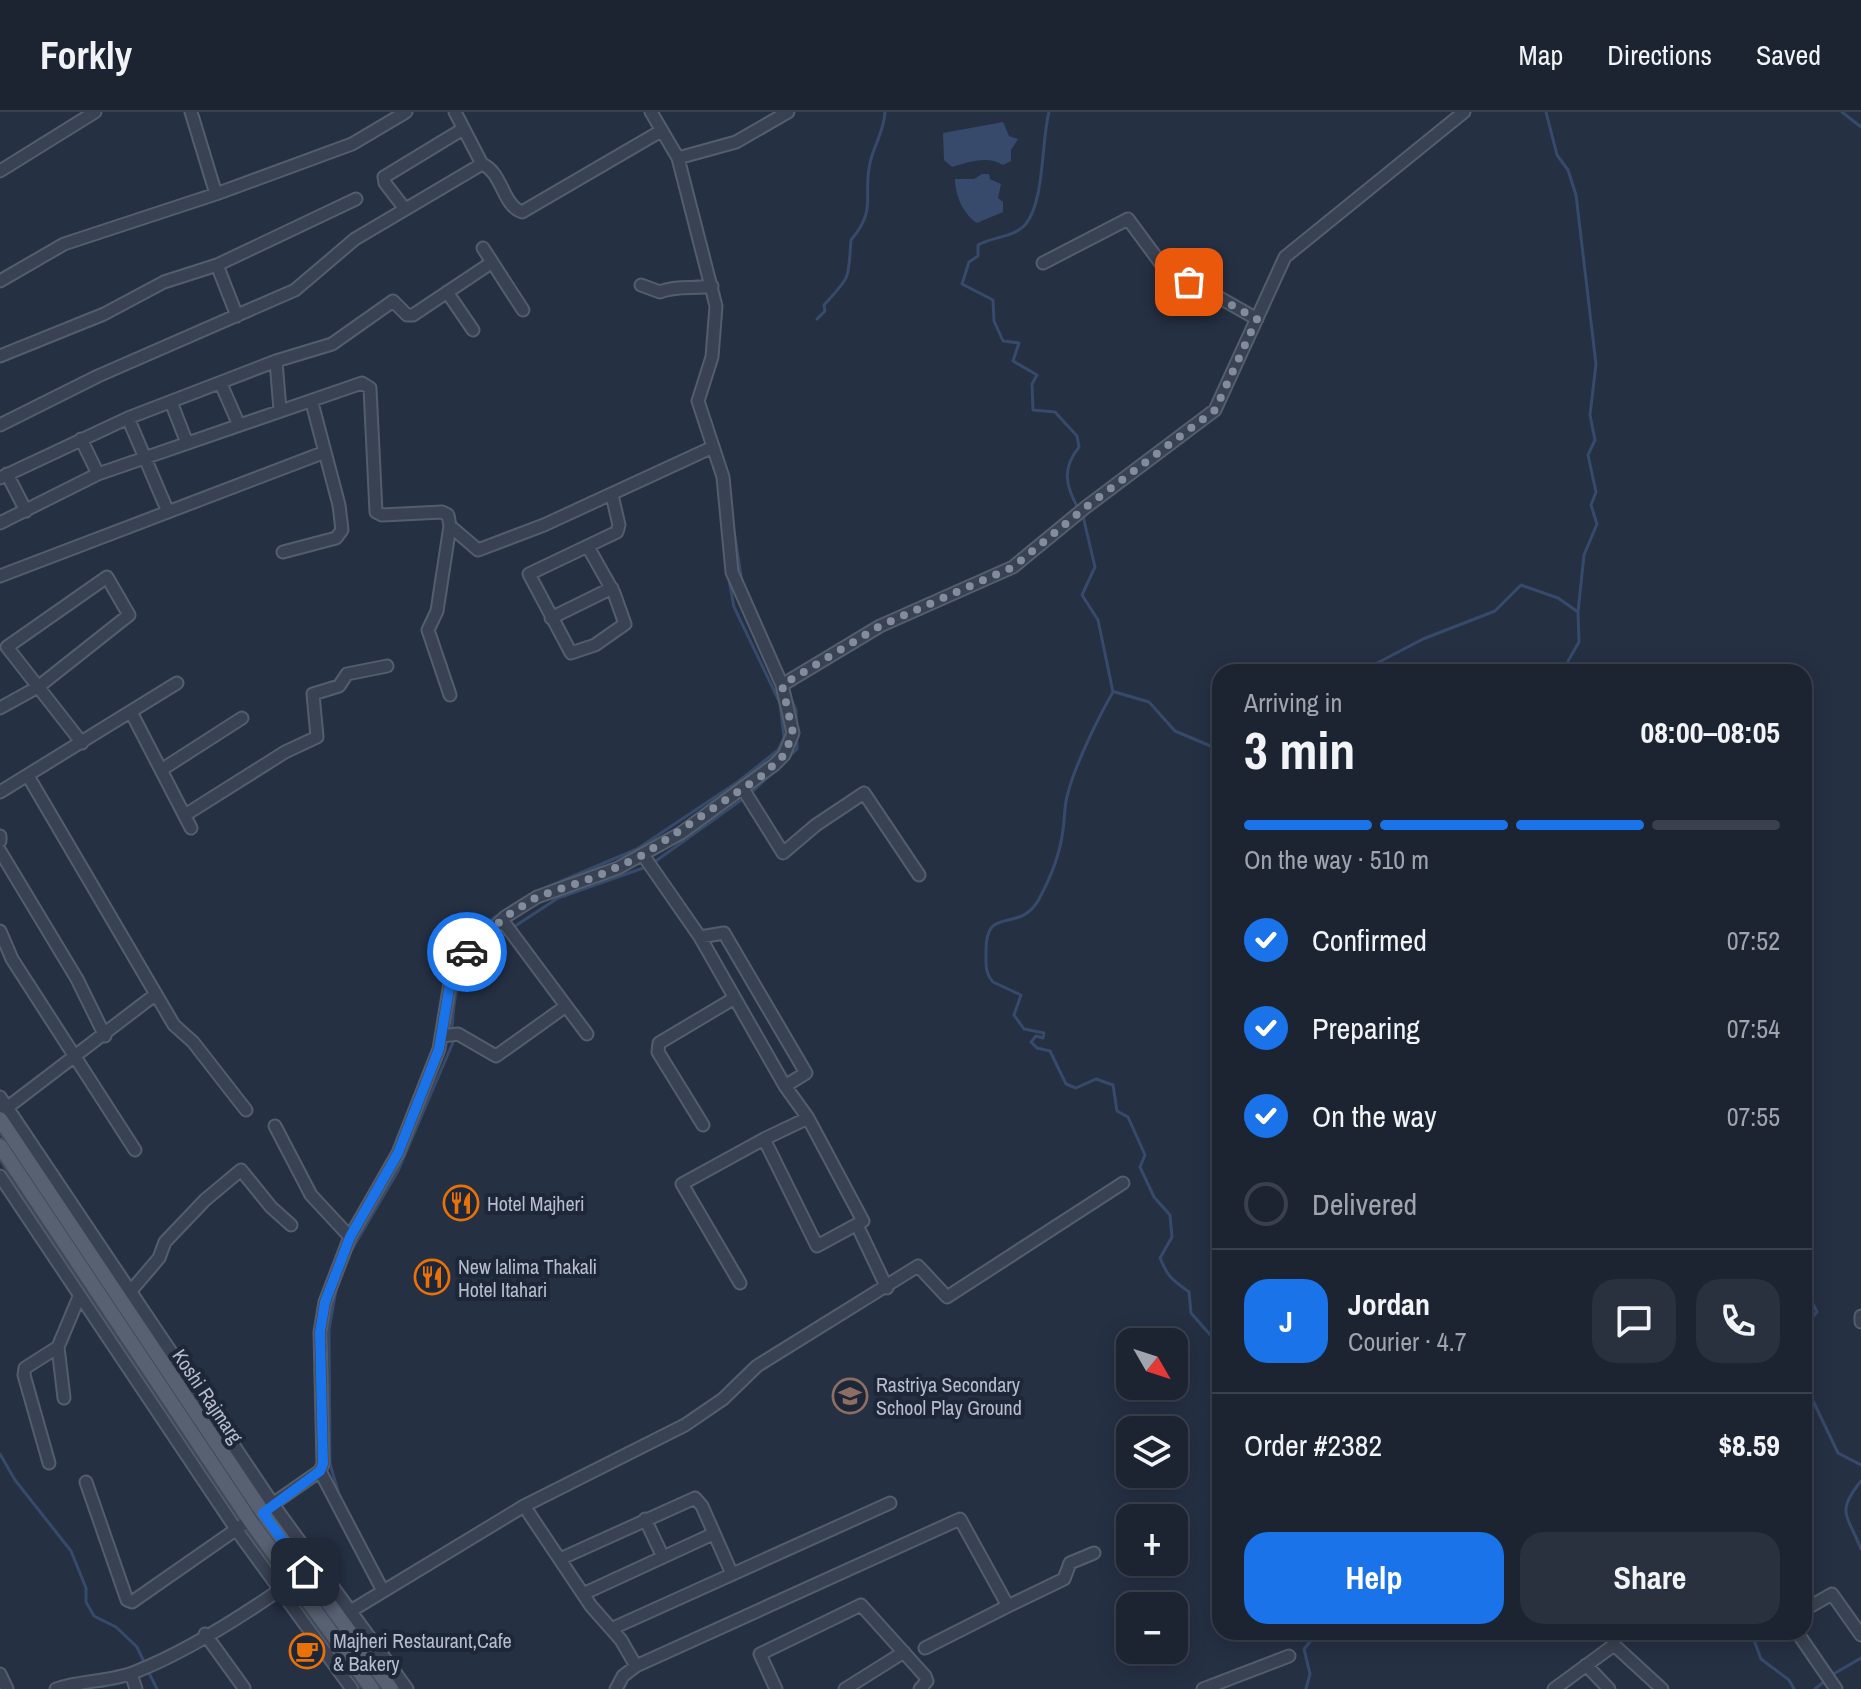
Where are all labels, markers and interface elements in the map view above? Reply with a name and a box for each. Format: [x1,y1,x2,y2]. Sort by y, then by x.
text: Forkly [40,30,132,81]
text: Map [1519,36,1563,74]
text: Directions [1607,36,1712,74]
text: Saved [1756,36,1821,74]
pin [1155,248,1223,316]
icon: bag [1167,260,1211,304]
text: Arriving in [1244,685,1342,720]
text: 08:00–08:05 [1641,712,1780,752]
text: 3 min [1244,715,1355,785]
text: On the way · 510 m [1244,842,1429,877]
courier [427,912,507,992]
icon: check [1244,918,1288,962]
text: Confirmed [1312,920,1427,960]
text: 07:52 [1727,923,1780,958]
icon: car [445,930,489,974]
icon: check [1244,1006,1288,1050]
text: Preparing [1312,1008,1420,1048]
text: 07:54 [1727,1011,1780,1046]
icon: check [1244,1094,1288,1138]
text: On the way [1312,1096,1436,1136]
text: 07:55 [1727,1099,1780,1134]
restaurant icon: Hotel Majheri [442,1184,480,1222]
text: Delivered [1312,1184,1417,1224]
place label: Hotel Majheri [487,1190,585,1217]
place label: New lalima Thakali Hotel Itahari [458,1253,597,1303]
restaurant icon: New lalima Thakali Hotel Itahari [413,1258,451,1296]
button: chat [1592,1279,1676,1363]
button: phone [1696,1279,1780,1363]
text: Jordan [1348,1284,1430,1324]
text: J [1279,1301,1293,1341]
text: Courier · 4.7 [1348,1324,1467,1359]
north arrow [1116,1328,1188,1400]
map controls [1116,1328,1188,1664]
street label: Koshi Rajmarg [166,1343,250,1449]
place label: Rastriya Secondary School Play Ground [876,1371,1022,1421]
school or university icon: Rastriya Secondary School Play Ground [831,1377,869,1415]
button: layers [1116,1416,1188,1488]
text: Order #2382 [1244,1425,1382,1465]
text: $8.59 [1718,1425,1780,1465]
button: + [1116,1504,1188,1576]
button: Help [1244,1532,1504,1624]
button: Share [1520,1532,1780,1624]
pin [271,1538,339,1606]
icon: home [283,1550,327,1594]
button: − [1116,1592,1188,1664]
place label: Majheri Restaurant,Cafe & Bakery [333,1627,512,1677]
cafe icon: Majheri Restaurant,Cafe & Bakery [288,1632,326,1670]

